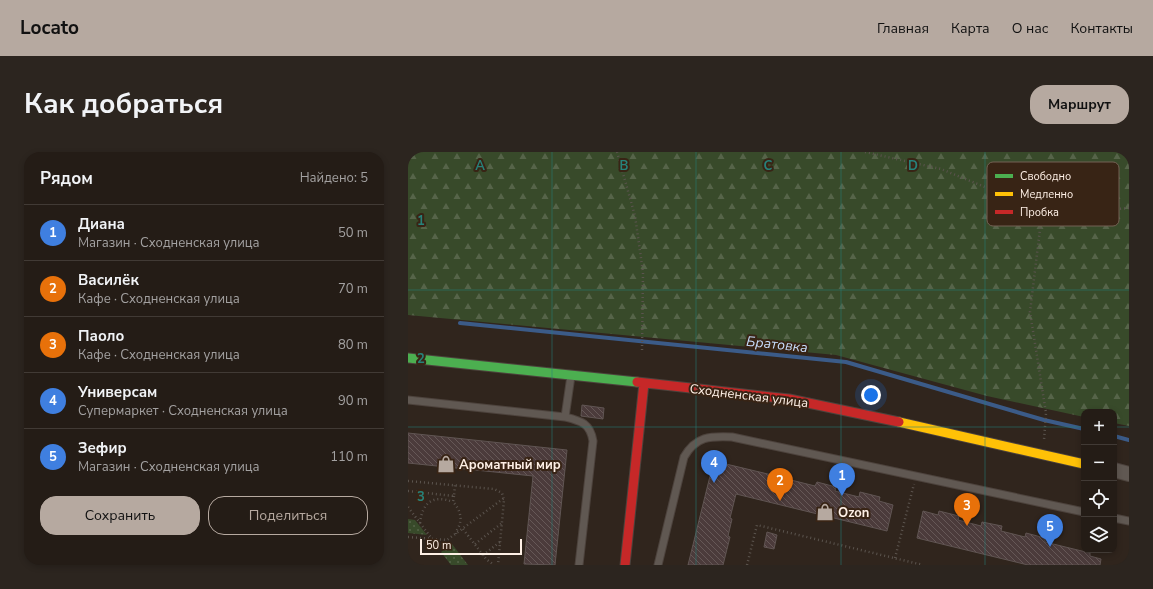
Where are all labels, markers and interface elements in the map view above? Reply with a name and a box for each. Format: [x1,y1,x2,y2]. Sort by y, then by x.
text: Locato [20,15,79,41]
text: Главная [877,19,929,38]
text: Карта [951,19,990,38]
text: О нас [1012,19,1048,38]
text: Контакты [1070,19,1133,38]
text: Как добраться [24,85,223,123]
button: Маршрут [1030,85,1129,124]
text: A [475,157,485,175]
text: B [620,157,629,175]
text: C [764,157,773,175]
text: D [908,157,918,175]
legend [987,162,1119,226]
text: Рядом [40,167,93,190]
text: Найдено: 5 [300,169,368,187]
text: Свободно [1020,169,1071,184]
text: Медленно [1020,187,1073,202]
text: Пробка [1020,205,1059,220]
text: 1 [417,212,425,230]
text: Диана [78,214,125,234]
text: 1 [49,224,57,242]
text: 50 m [338,224,368,242]
text: Магазин · Сходненская улица [78,234,260,252]
text: Василёк [78,270,139,290]
text: 2 [49,280,57,298]
text: 70 m [338,280,368,298]
text: Кафе · Сходненская улица [78,290,240,308]
text: Паоло [78,326,124,346]
water label: Братовка [745,332,809,357]
text: 3 [49,336,57,354]
text: 80 m [338,336,368,354]
text: Кафе · Сходненская улица [78,346,240,364]
text: 2 [417,350,425,368]
street label: Сходненская улица [689,380,809,412]
text: Универсам [78,382,157,402]
your location [861,385,881,405]
text: 4 [49,392,57,410]
text: 90 m [338,392,368,410]
text: Супермаркет · Сходненская улица [78,402,288,420]
map controls [1081,409,1117,553]
button: + [1081,409,1117,445]
text: Зефир [78,438,127,458]
button: − [1081,445,1117,481]
text: 5 [49,448,57,466]
text: 110 m [330,448,368,466]
pin: 4 [701,450,727,483]
shop icon: Ароматный мир [436,454,456,474]
place label: Ароматный мир [459,456,561,474]
text: Магазин · Сходненская улица [78,458,260,476]
pin: 1 [829,463,855,496]
pin: 2 [767,468,793,501]
button: locate [1081,481,1117,517]
text: 3 [417,488,425,506]
pin: 3 [954,493,980,526]
button: Сохранить [40,496,200,535]
button: Поделиться [208,496,368,535]
shop icon: Ozon [815,502,835,522]
place label: Ozon [838,504,869,522]
pin: 5 [1037,514,1063,547]
button: layers [1081,517,1117,553]
scale bar [420,537,522,556]
text: 50 m [426,538,451,553]

